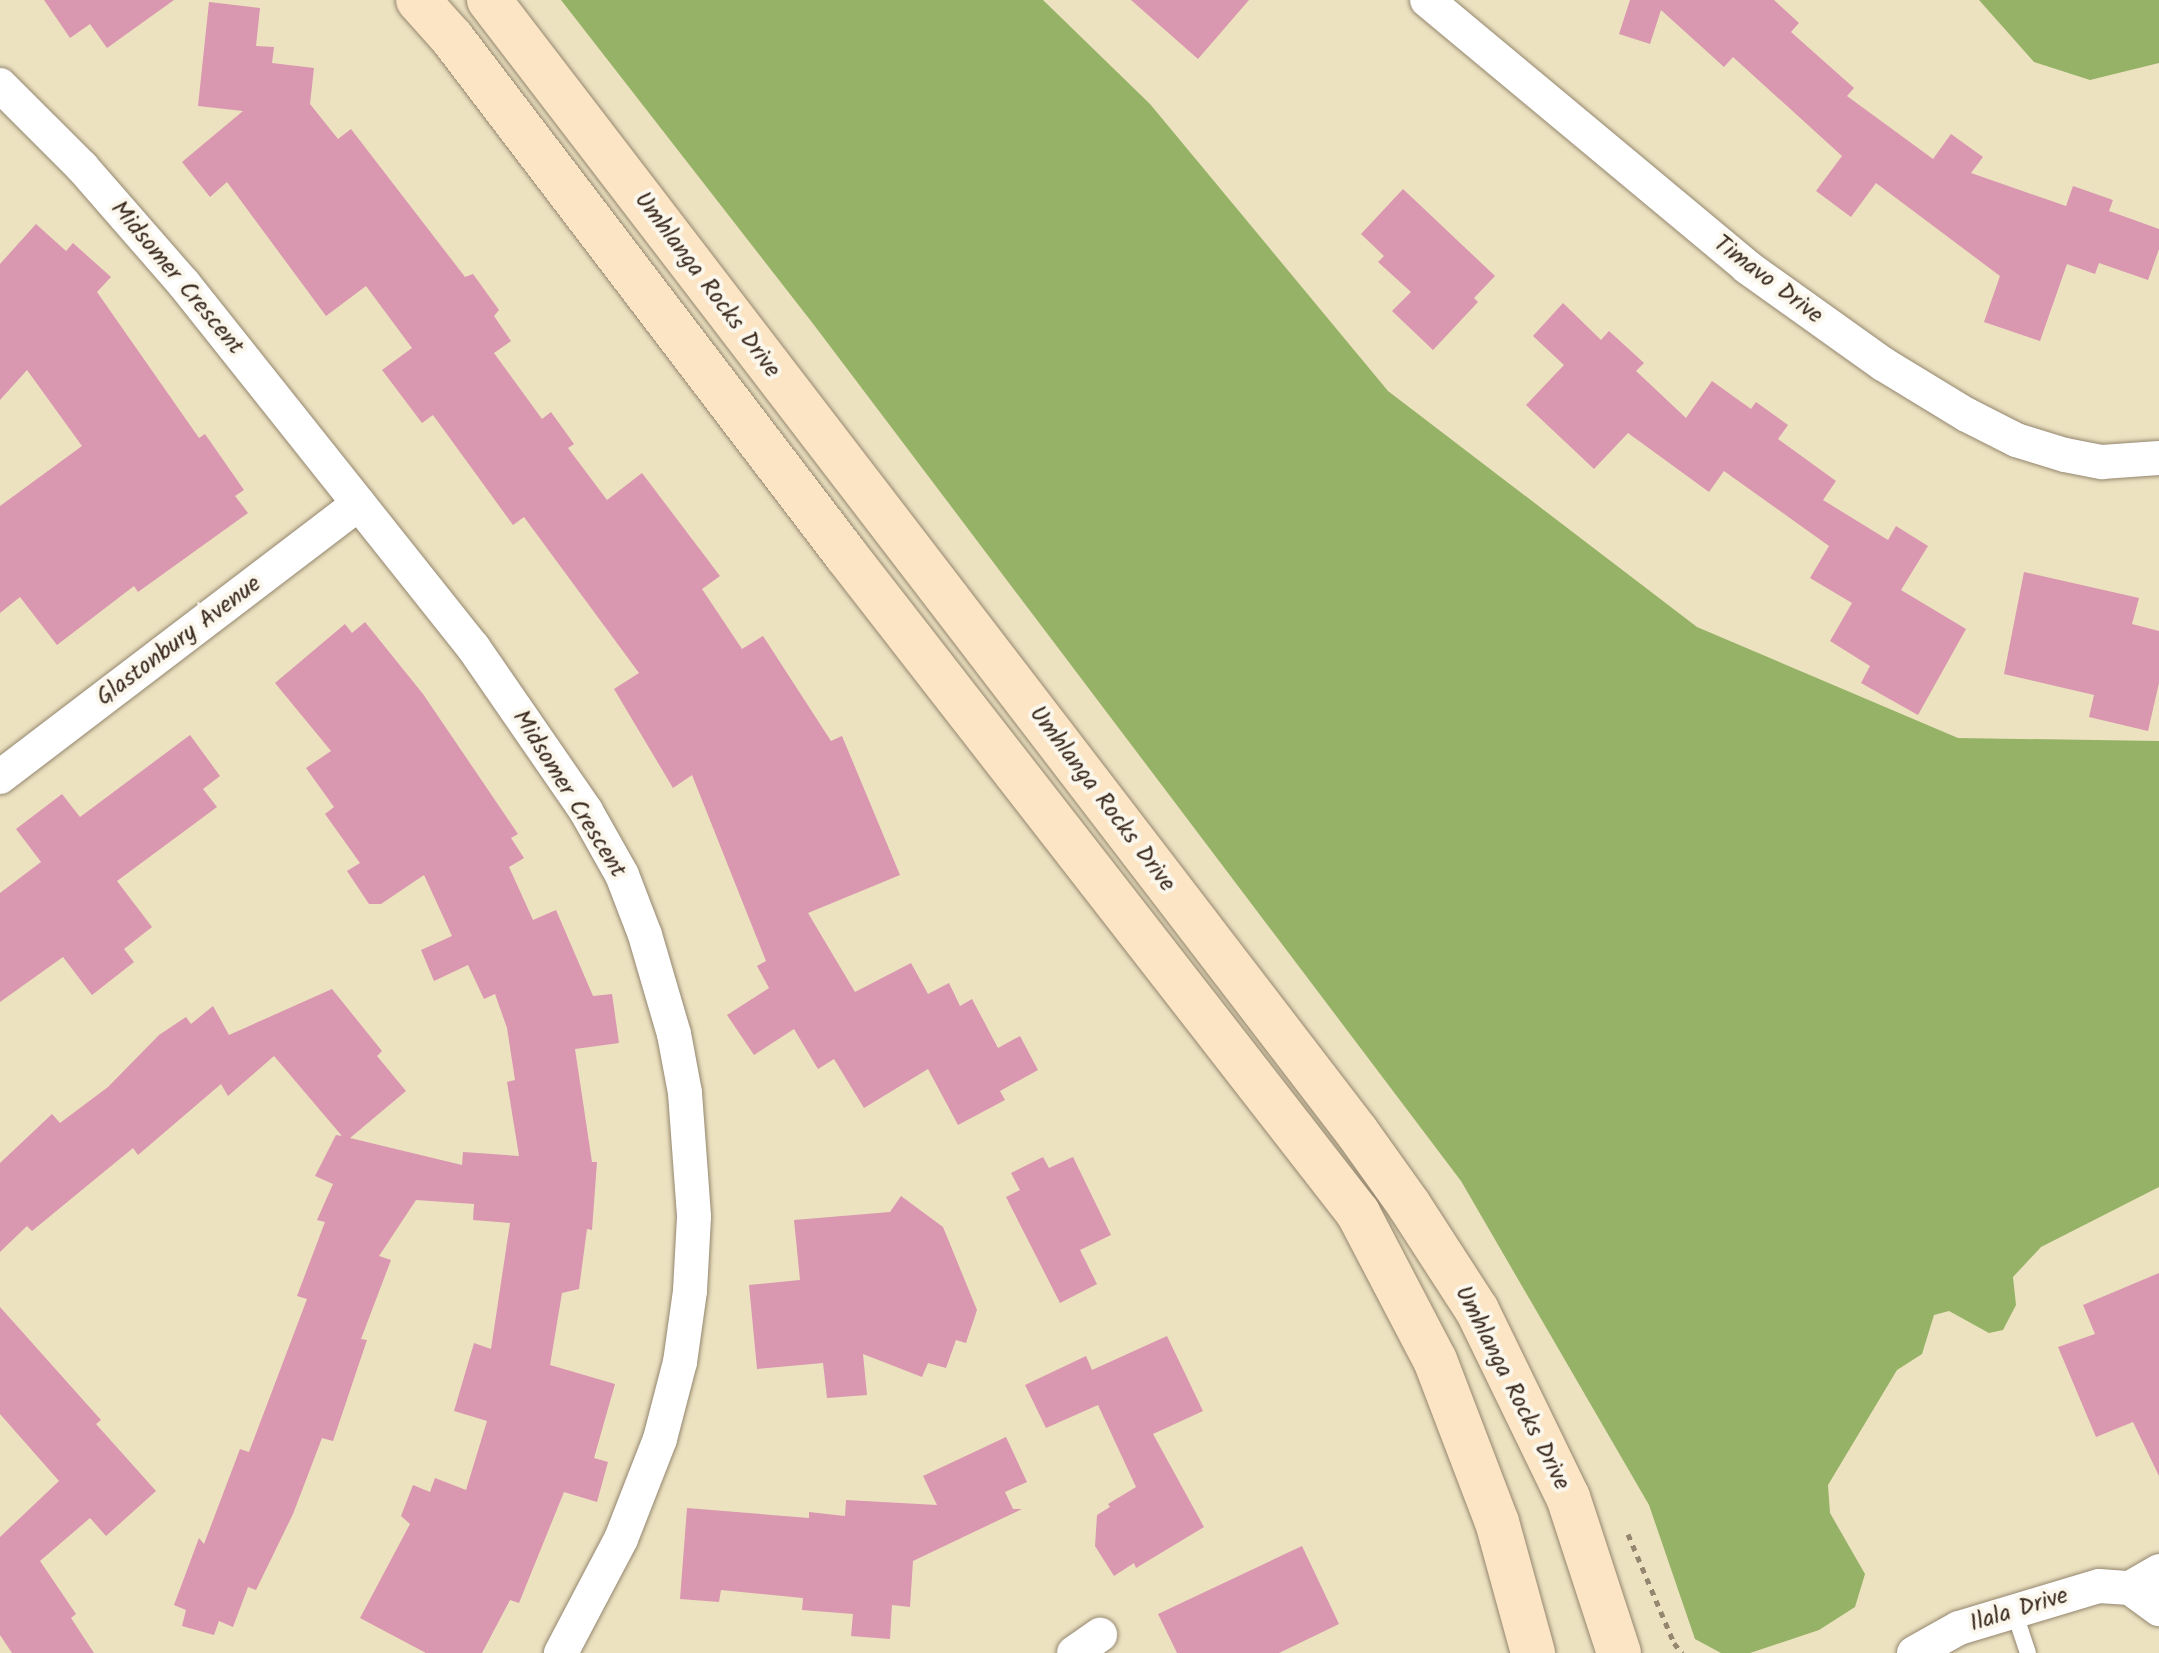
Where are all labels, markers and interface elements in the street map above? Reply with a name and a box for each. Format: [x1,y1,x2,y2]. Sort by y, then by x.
street label: Umhlanga Rocks Drive [628,186,786,384]
street label: Midsomer Crescent [104,195,250,361]
street label: Timavo Drive [1708,230,1828,330]
street label: Glastonbury Avenue [91,570,267,712]
street label: Umhlanga Rocks Drive [1023,700,1181,898]
street label: Midsomer Crescent [506,705,632,883]
street label: Umhlanga Rocks Drive [1448,1281,1576,1495]
street label: Ilala Drive [1966,1581,2072,1639]

